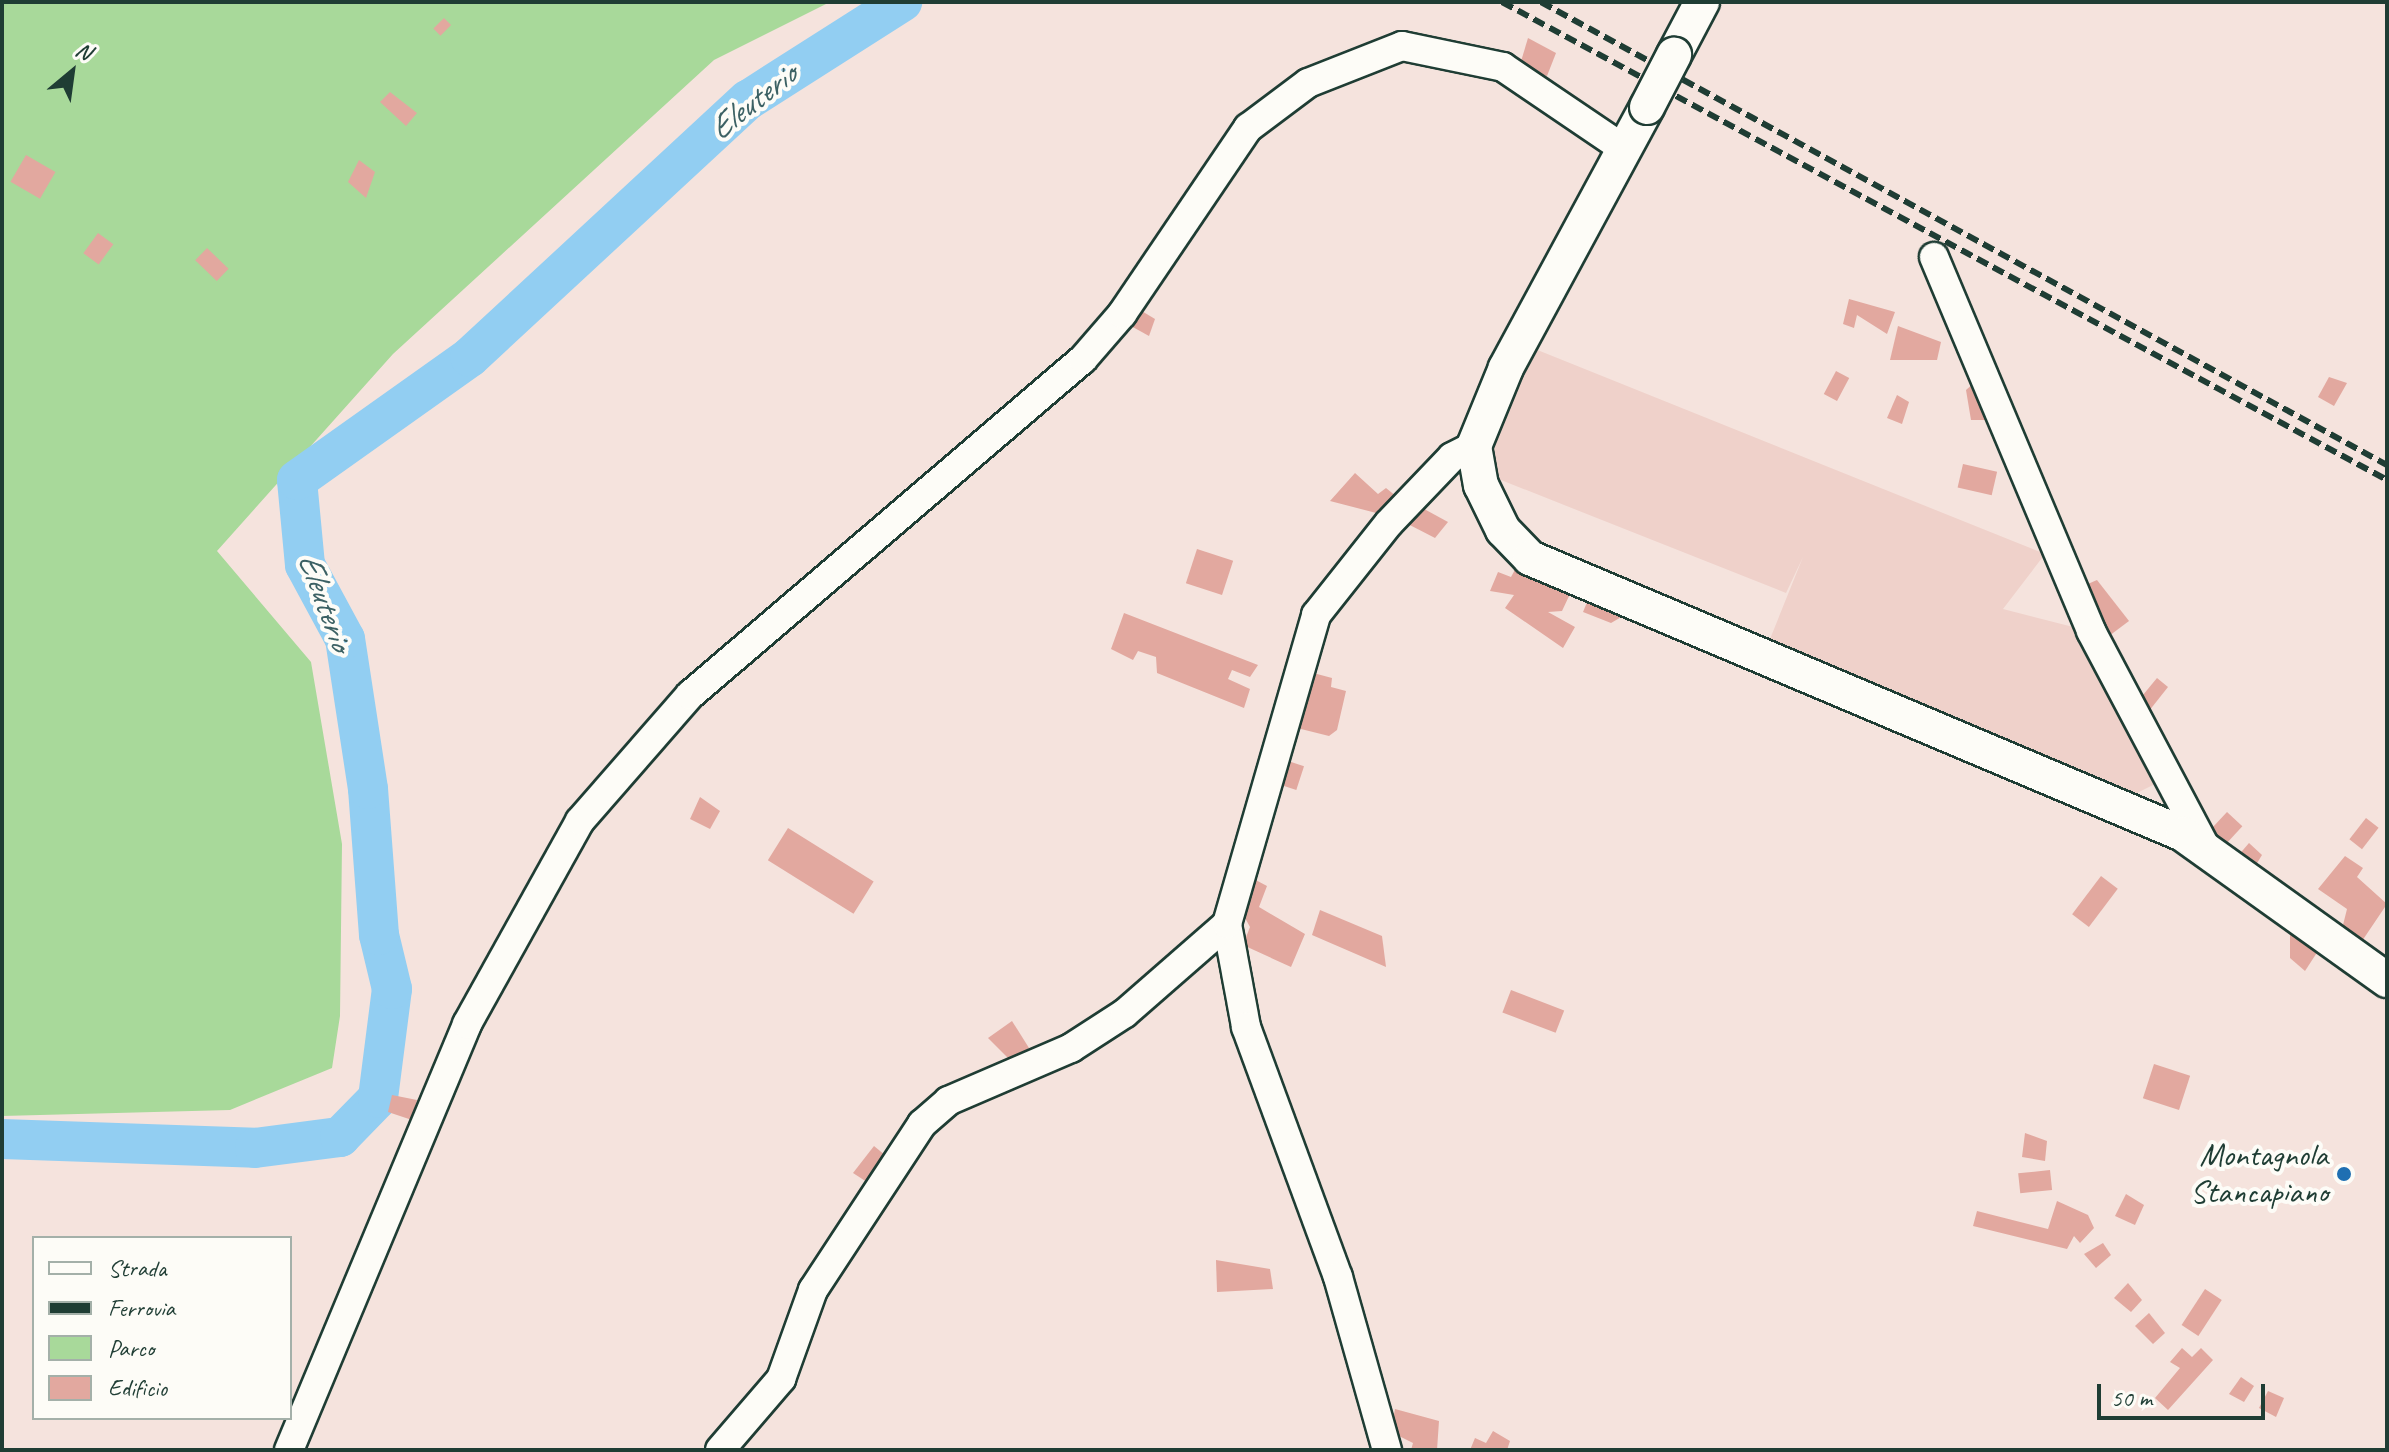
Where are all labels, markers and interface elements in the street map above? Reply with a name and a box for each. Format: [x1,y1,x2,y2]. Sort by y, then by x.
north arrow [32,32,112,112]
text: N [71,35,96,67]
water label: Eleuterio [700,54,804,148]
water label: Eleuterio [290,547,362,655]
place label: Montagnola Stancapiano [2190,1137,2328,1212]
marker: Montagnola Stancapiano [2335,1165,2353,1183]
legend [32,1236,292,1420]
text: Strada [108,1253,166,1283]
text: Ferrovia [108,1293,175,1323]
text: Parco [108,1333,154,1363]
scale bar [2101,1368,2269,1418]
text: Edificio [108,1373,167,1403]
text: 50 m [2111,1383,2152,1413]

